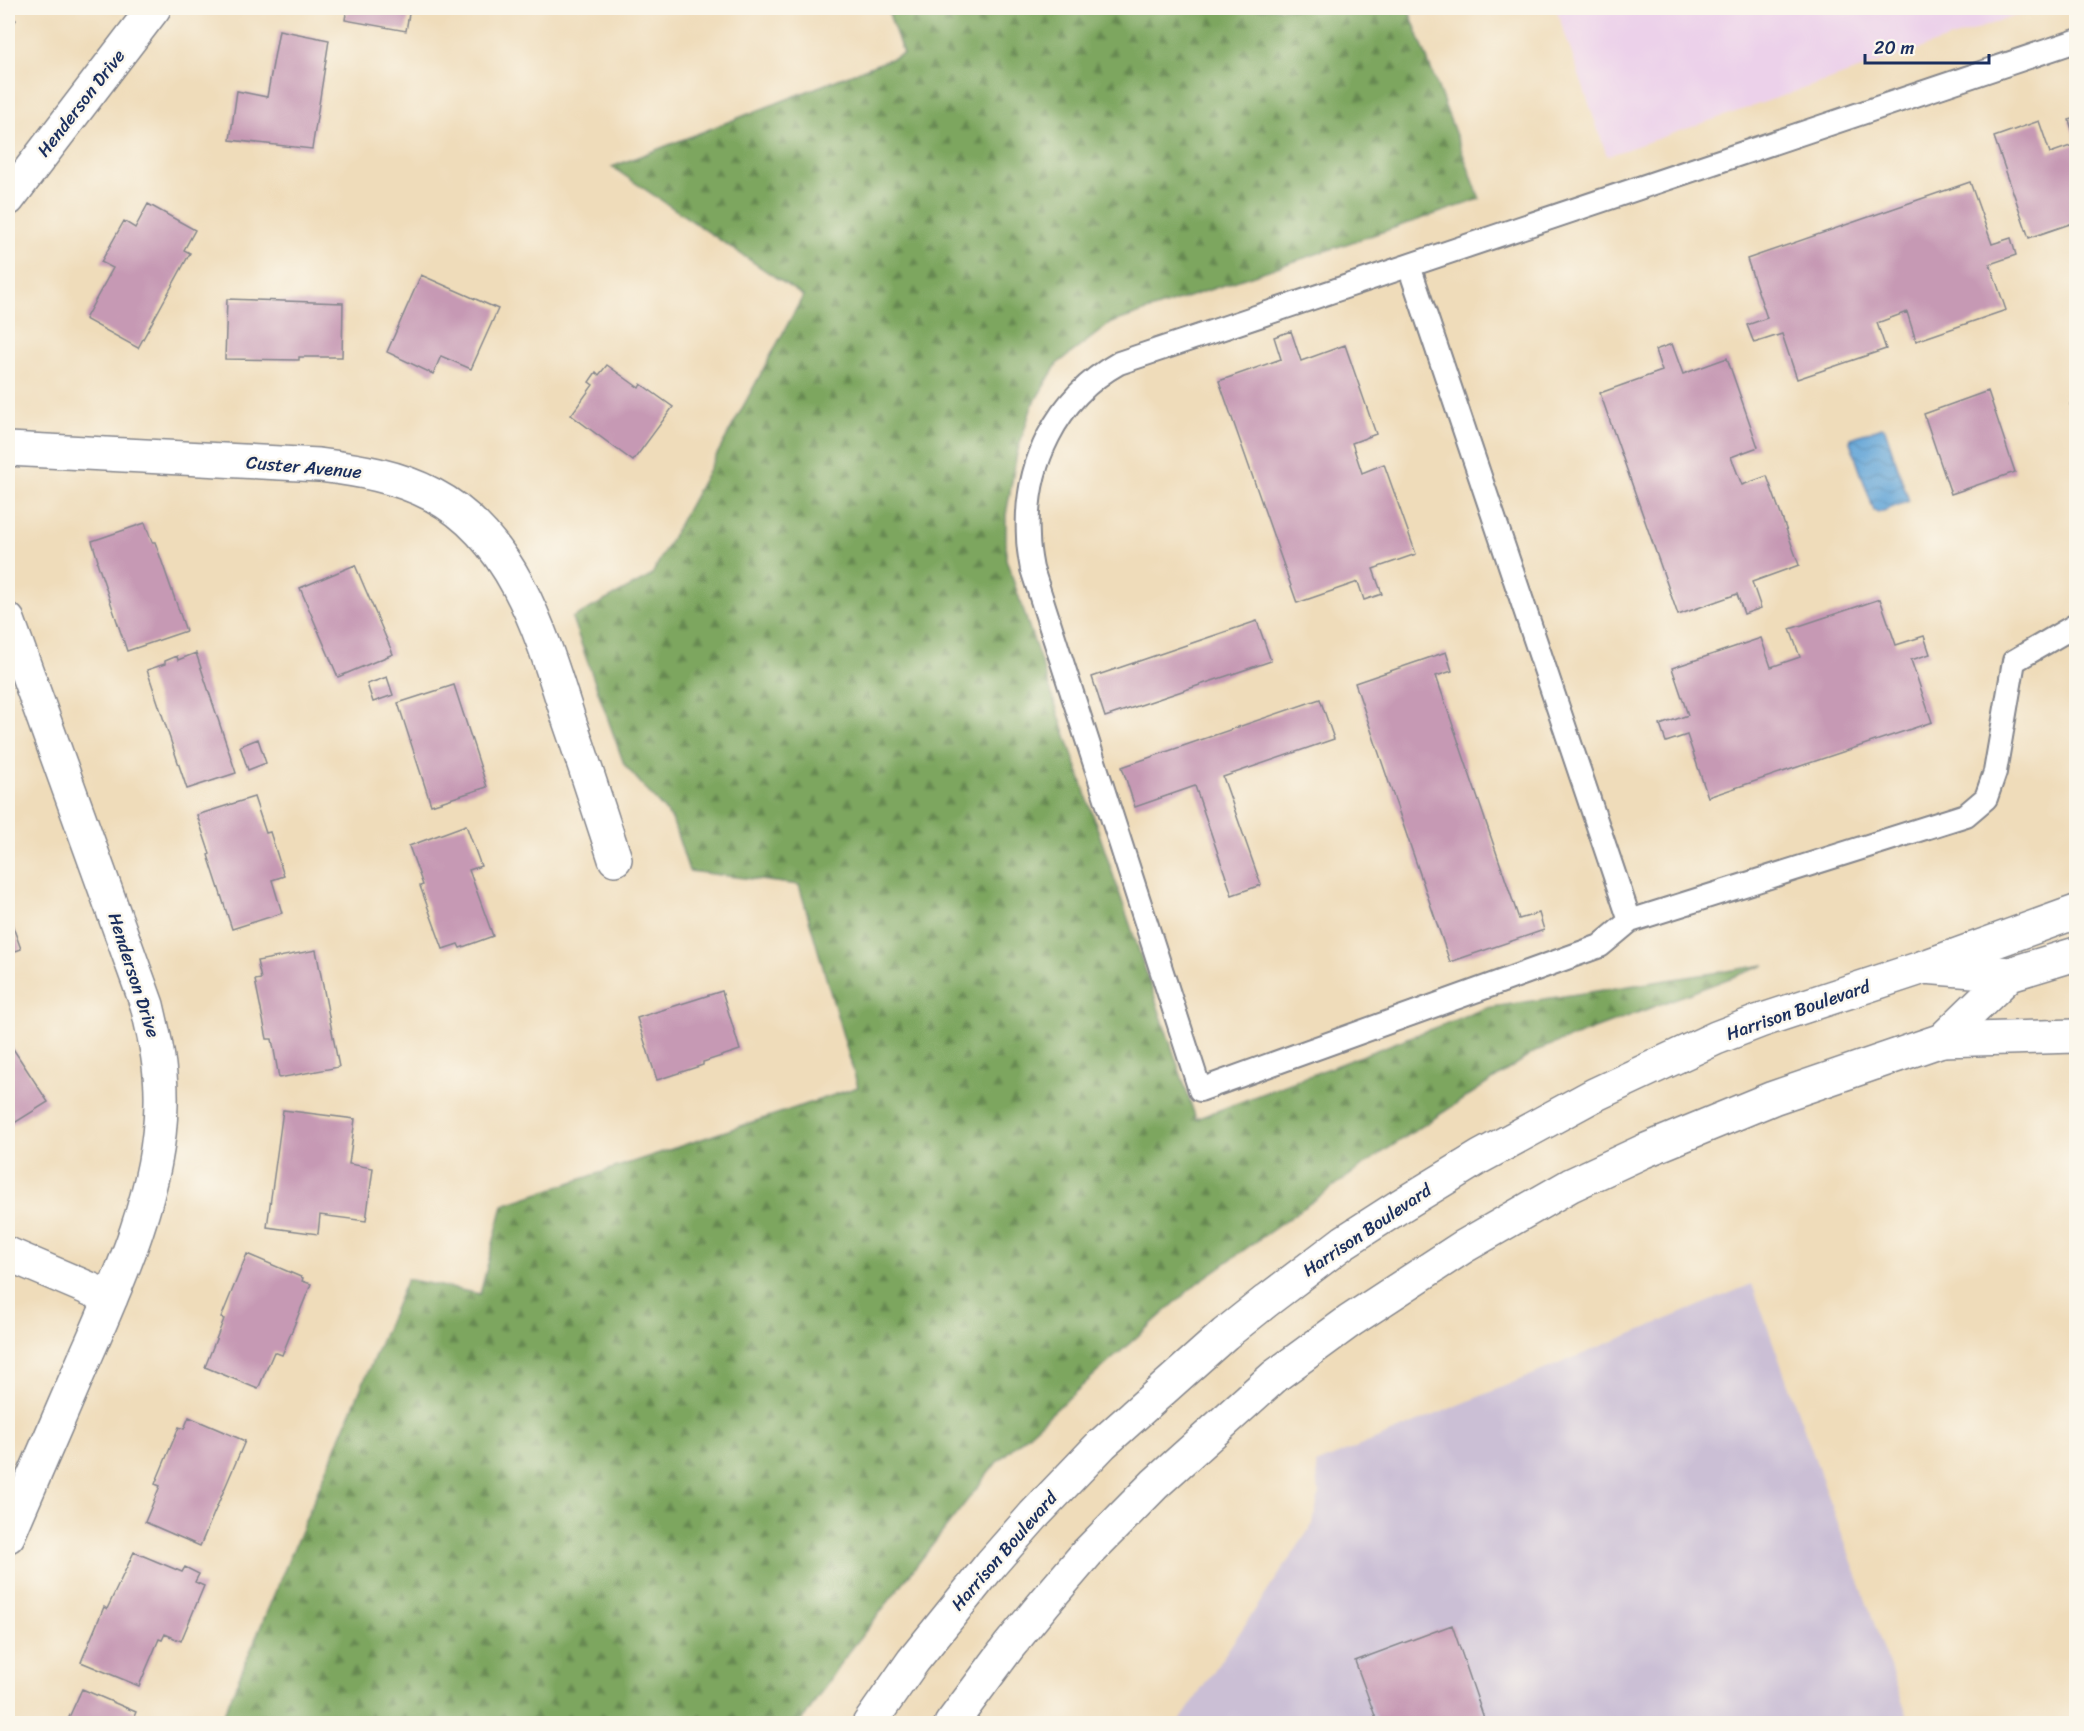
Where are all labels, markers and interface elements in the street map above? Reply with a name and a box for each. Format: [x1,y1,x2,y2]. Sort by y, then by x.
scale bar [1865,27,1990,65]
text: 20 m [1874,32,1914,64]
street label: Henderson Drive [28,42,134,164]
street label: Custer Avenue [245,446,363,488]
street label: Henderson Drive [99,908,169,1042]
street label: Harrison Boulevard [1722,970,1876,1050]
street label: Harrison Boulevard [1296,1174,1440,1285]
street label: Harrison Boulevard [943,1483,1066,1618]

